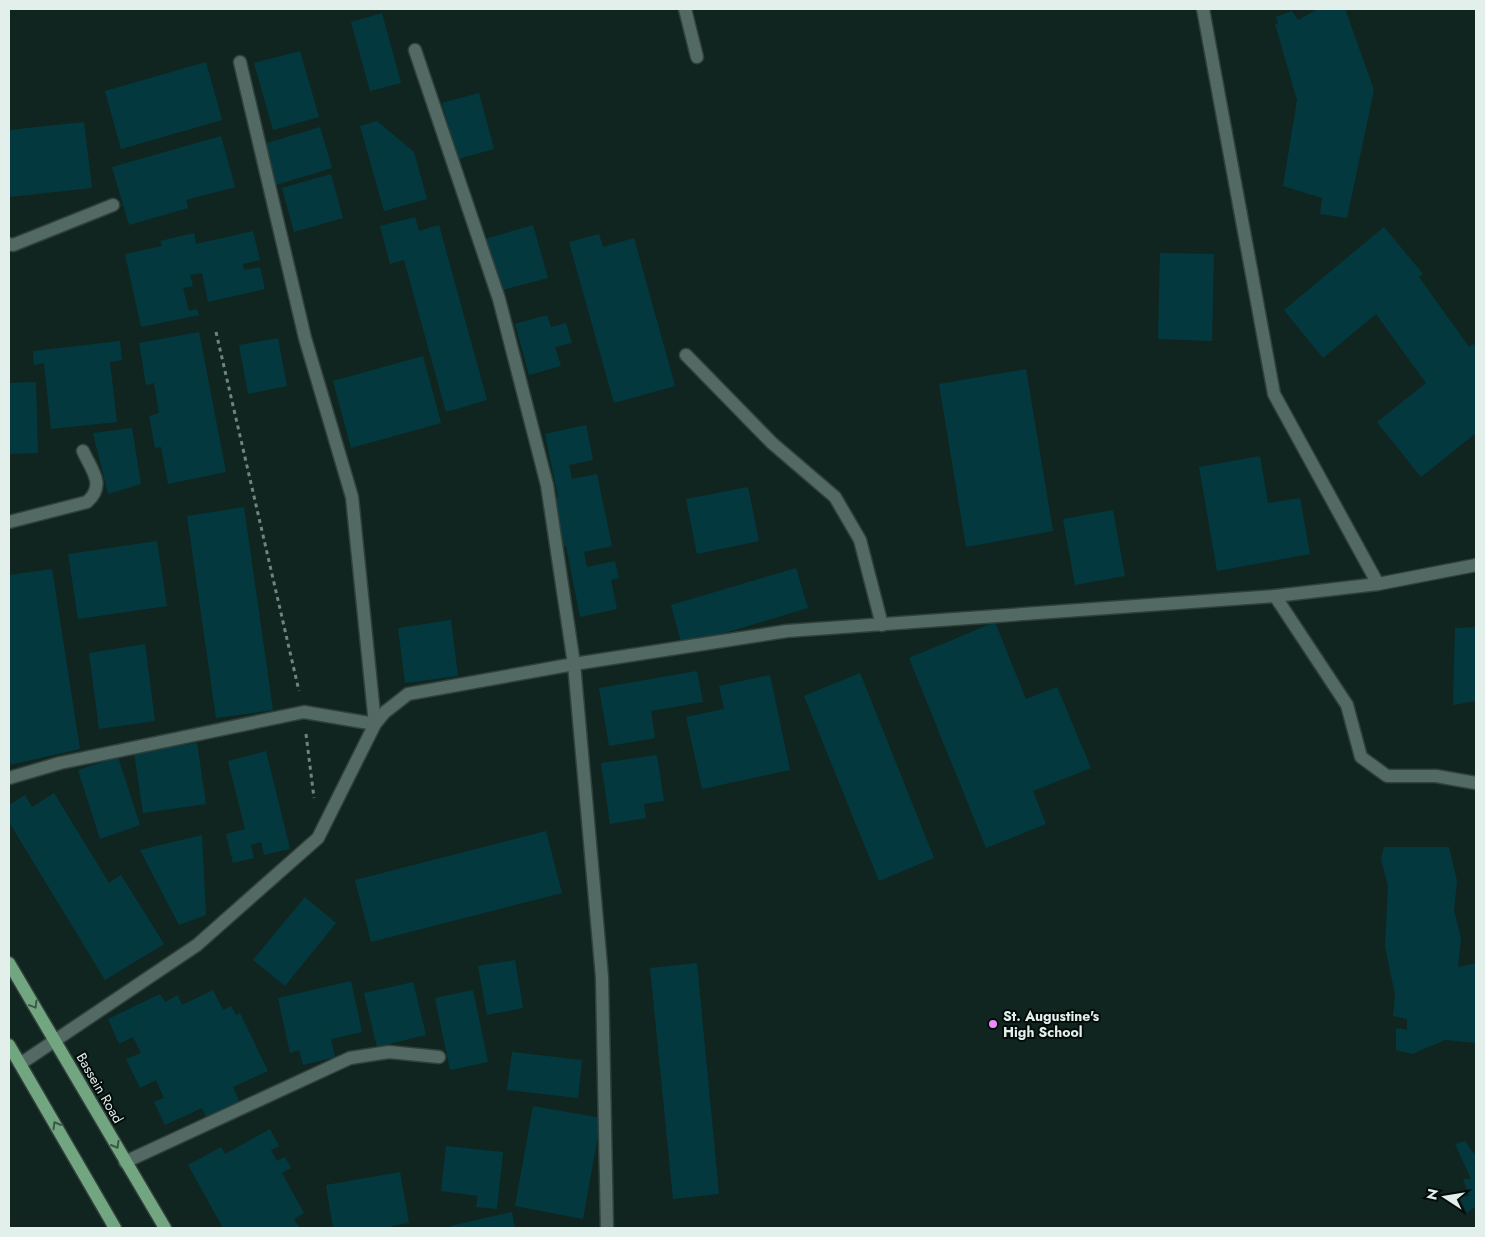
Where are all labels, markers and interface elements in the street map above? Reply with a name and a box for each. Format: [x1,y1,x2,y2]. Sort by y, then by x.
one-way arrow [27,1000,37,1009]
place label: St. Augustine's High School [1003,1006,1100,1042]
marker: St. Augustine's High School [987,1018,999,1030]
street label: Bassein Road [72,1049,128,1127]
one-way arrow [52,1122,62,1131]
one-way arrow [109,1140,119,1149]
north arrow [1420,1172,1470,1222]
text: N [1421,1187,1443,1202]

